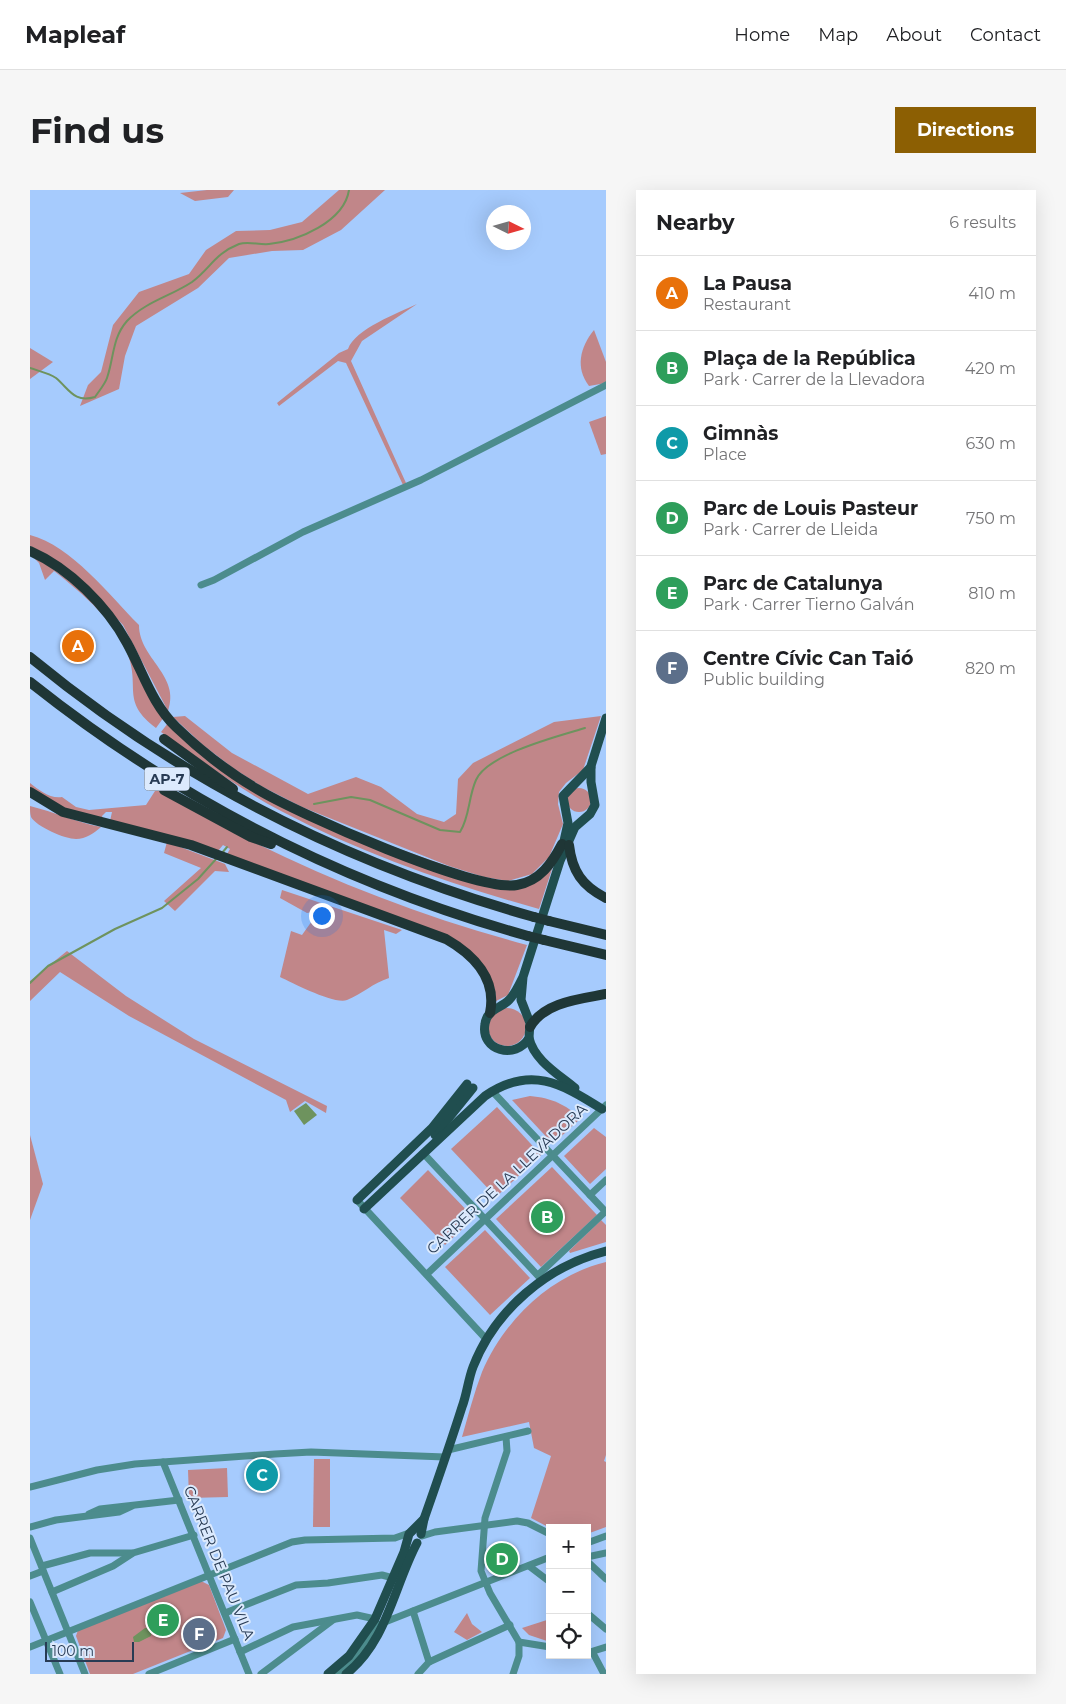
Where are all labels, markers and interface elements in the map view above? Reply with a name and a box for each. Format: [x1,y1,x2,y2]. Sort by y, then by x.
text: Mapleaf [25,20,125,49]
text: Home [734,24,790,46]
text: Map [818,24,858,46]
text: About [886,24,942,46]
text: Contact [970,24,1041,46]
button: Directions [895,107,1036,153]
text: Find us [30,109,164,152]
north arrow [486,205,531,250]
text: Nearby [656,210,735,235]
text: 6 results [949,213,1016,232]
text: La Pausa [703,272,792,295]
text: A [666,284,678,303]
text: 410 m [968,284,1016,303]
text: Restaurant [703,295,791,314]
text: Plaça de la República [703,347,916,370]
text: B [666,359,678,378]
text: 420 m [965,359,1016,378]
text: Park · Carrer de la Llevadora [703,370,925,389]
text: Gimnàs [703,422,778,445]
text: C [666,434,678,453]
text: 630 m [965,434,1016,453]
text: Place [703,445,747,464]
text: Parc de Louis Pasteur [703,497,918,520]
text: D [665,509,679,528]
text: 750 m [966,509,1016,528]
text: Park · Carrer de Lleida [703,520,878,539]
text: Parc de Catalunya [703,572,883,595]
text: E [667,584,677,603]
text: 810 m [968,584,1016,603]
text: Park · Carrer Tierno Galván [703,595,915,614]
pin: A [62,627,94,665]
text: Centre Cívic Can Taió [703,647,913,670]
text: F [667,659,677,678]
text: 820 m [965,659,1016,678]
text: Public building [703,670,825,689]
road number: AP-7 [144,768,190,790]
your location [309,903,335,929]
street label: CARRER DE LA LLEVADORA [423,1099,591,1258]
pin: B [531,1198,563,1236]
pin: C [246,1456,278,1494]
street label: CARRER DE PAU VILA [180,1483,259,1643]
map controls [546,1524,591,1659]
button: + [546,1524,591,1569]
pin: D [486,1540,518,1578]
button: − [546,1569,591,1614]
pin: E [147,1601,179,1639]
button: locate [546,1614,591,1659]
pin: F [183,1615,215,1653]
scale bar [45,1639,134,1662]
text: 100 m [52,1642,94,1660]

